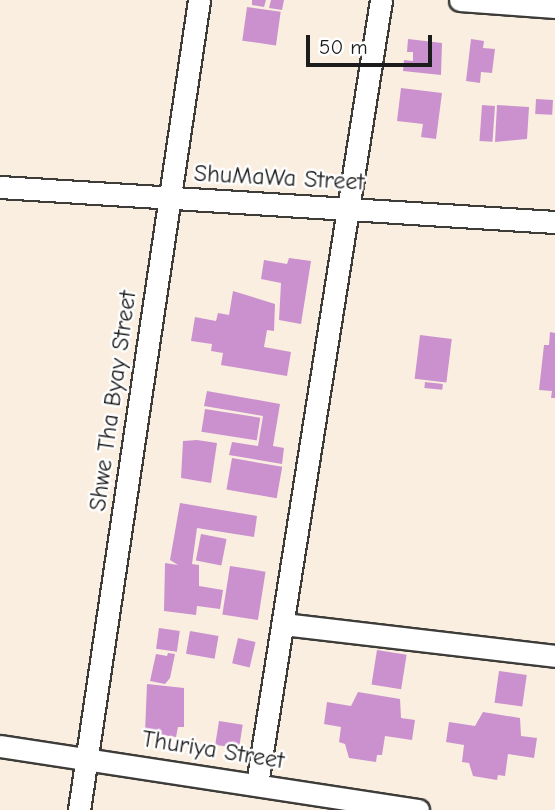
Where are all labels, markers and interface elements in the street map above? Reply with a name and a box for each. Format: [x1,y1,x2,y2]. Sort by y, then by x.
scale bar [310,21,436,65]
text: 50 m [319,35,368,59]
street label: ShuMaWa Street [193,159,365,197]
street label: Shwe Tha Byay Street [83,289,143,513]
street label: Thuriya Street [140,725,286,775]

